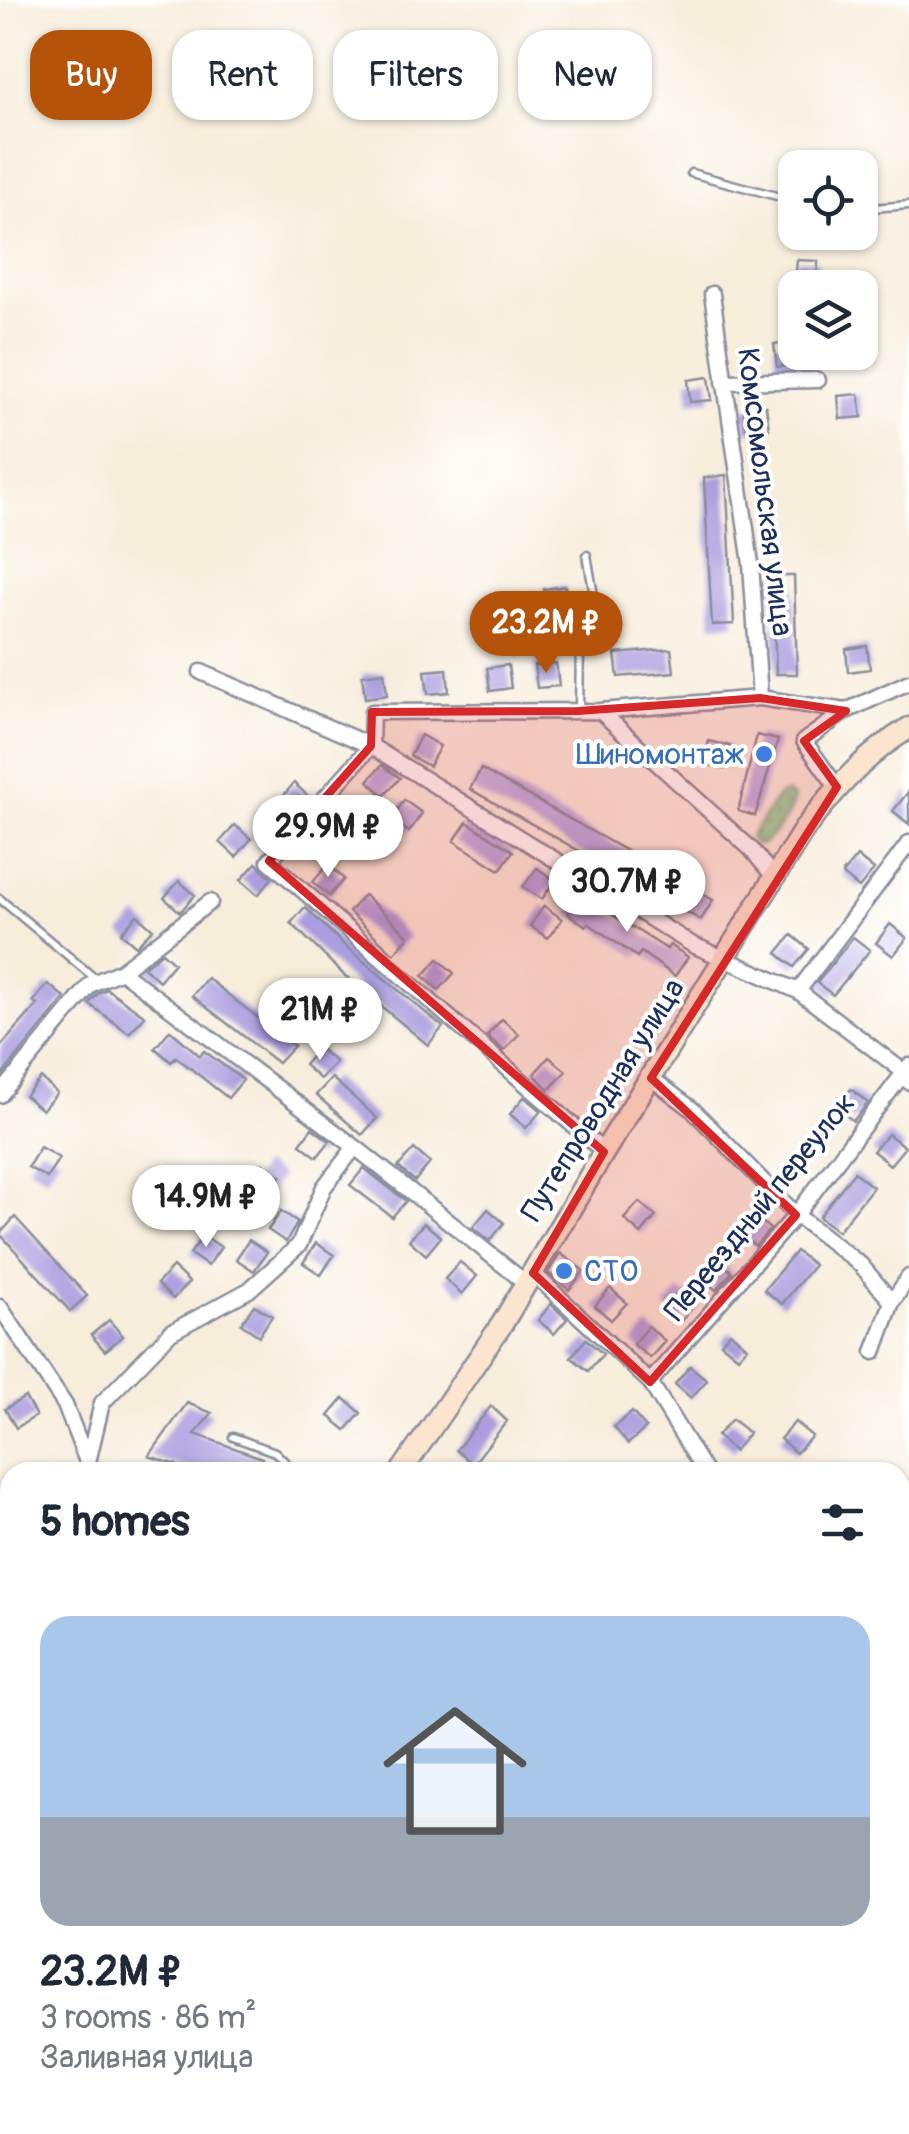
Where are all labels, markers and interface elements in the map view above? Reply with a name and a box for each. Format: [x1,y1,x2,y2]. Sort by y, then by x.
chip: Buy [30,30,152,120]
chip: Rent [172,30,313,120]
chip: Filters [333,30,498,120]
chip: New [518,30,652,120]
map controls [778,150,878,370]
button: locate [778,150,878,250]
button: layers [778,270,878,370]
street label: Комсомольская улица [729,346,801,638]
pin: 23.2M ₽ [454,591,638,676]
text: 23.2M ₽ [492,603,600,643]
place label: Шиномонтаж [576,736,745,773]
marker: Шиномонтаж [753,743,775,765]
pin: 29.9M ₽ [236,795,420,880]
text: 29.9M ₽ [274,807,382,847]
pin: 30.7M ₽ [535,850,719,935]
text: 30.7M ₽ [571,862,683,902]
street label: Путепроводная улица [513,972,693,1228]
pin: 21M ₽ [250,978,390,1063]
text: 21M ₽ [280,990,360,1030]
street label: Переездный переулок [656,1085,864,1329]
pin: 14.9M ₽ [114,1165,298,1250]
text: 14.9M ₽ [154,1177,258,1217]
place label: СТО [584,1253,638,1290]
marker: СТО [553,1260,575,1282]
icon: filters [815,1495,870,1550]
text: 5 homes [40,1496,190,1548]
icon: home [365,1681,545,1861]
text: 23.2M ₽ [40,1946,183,1998]
text: 3 rooms · 86 m² [40,1998,257,2038]
text: Заливная улица [40,2038,253,2078]

